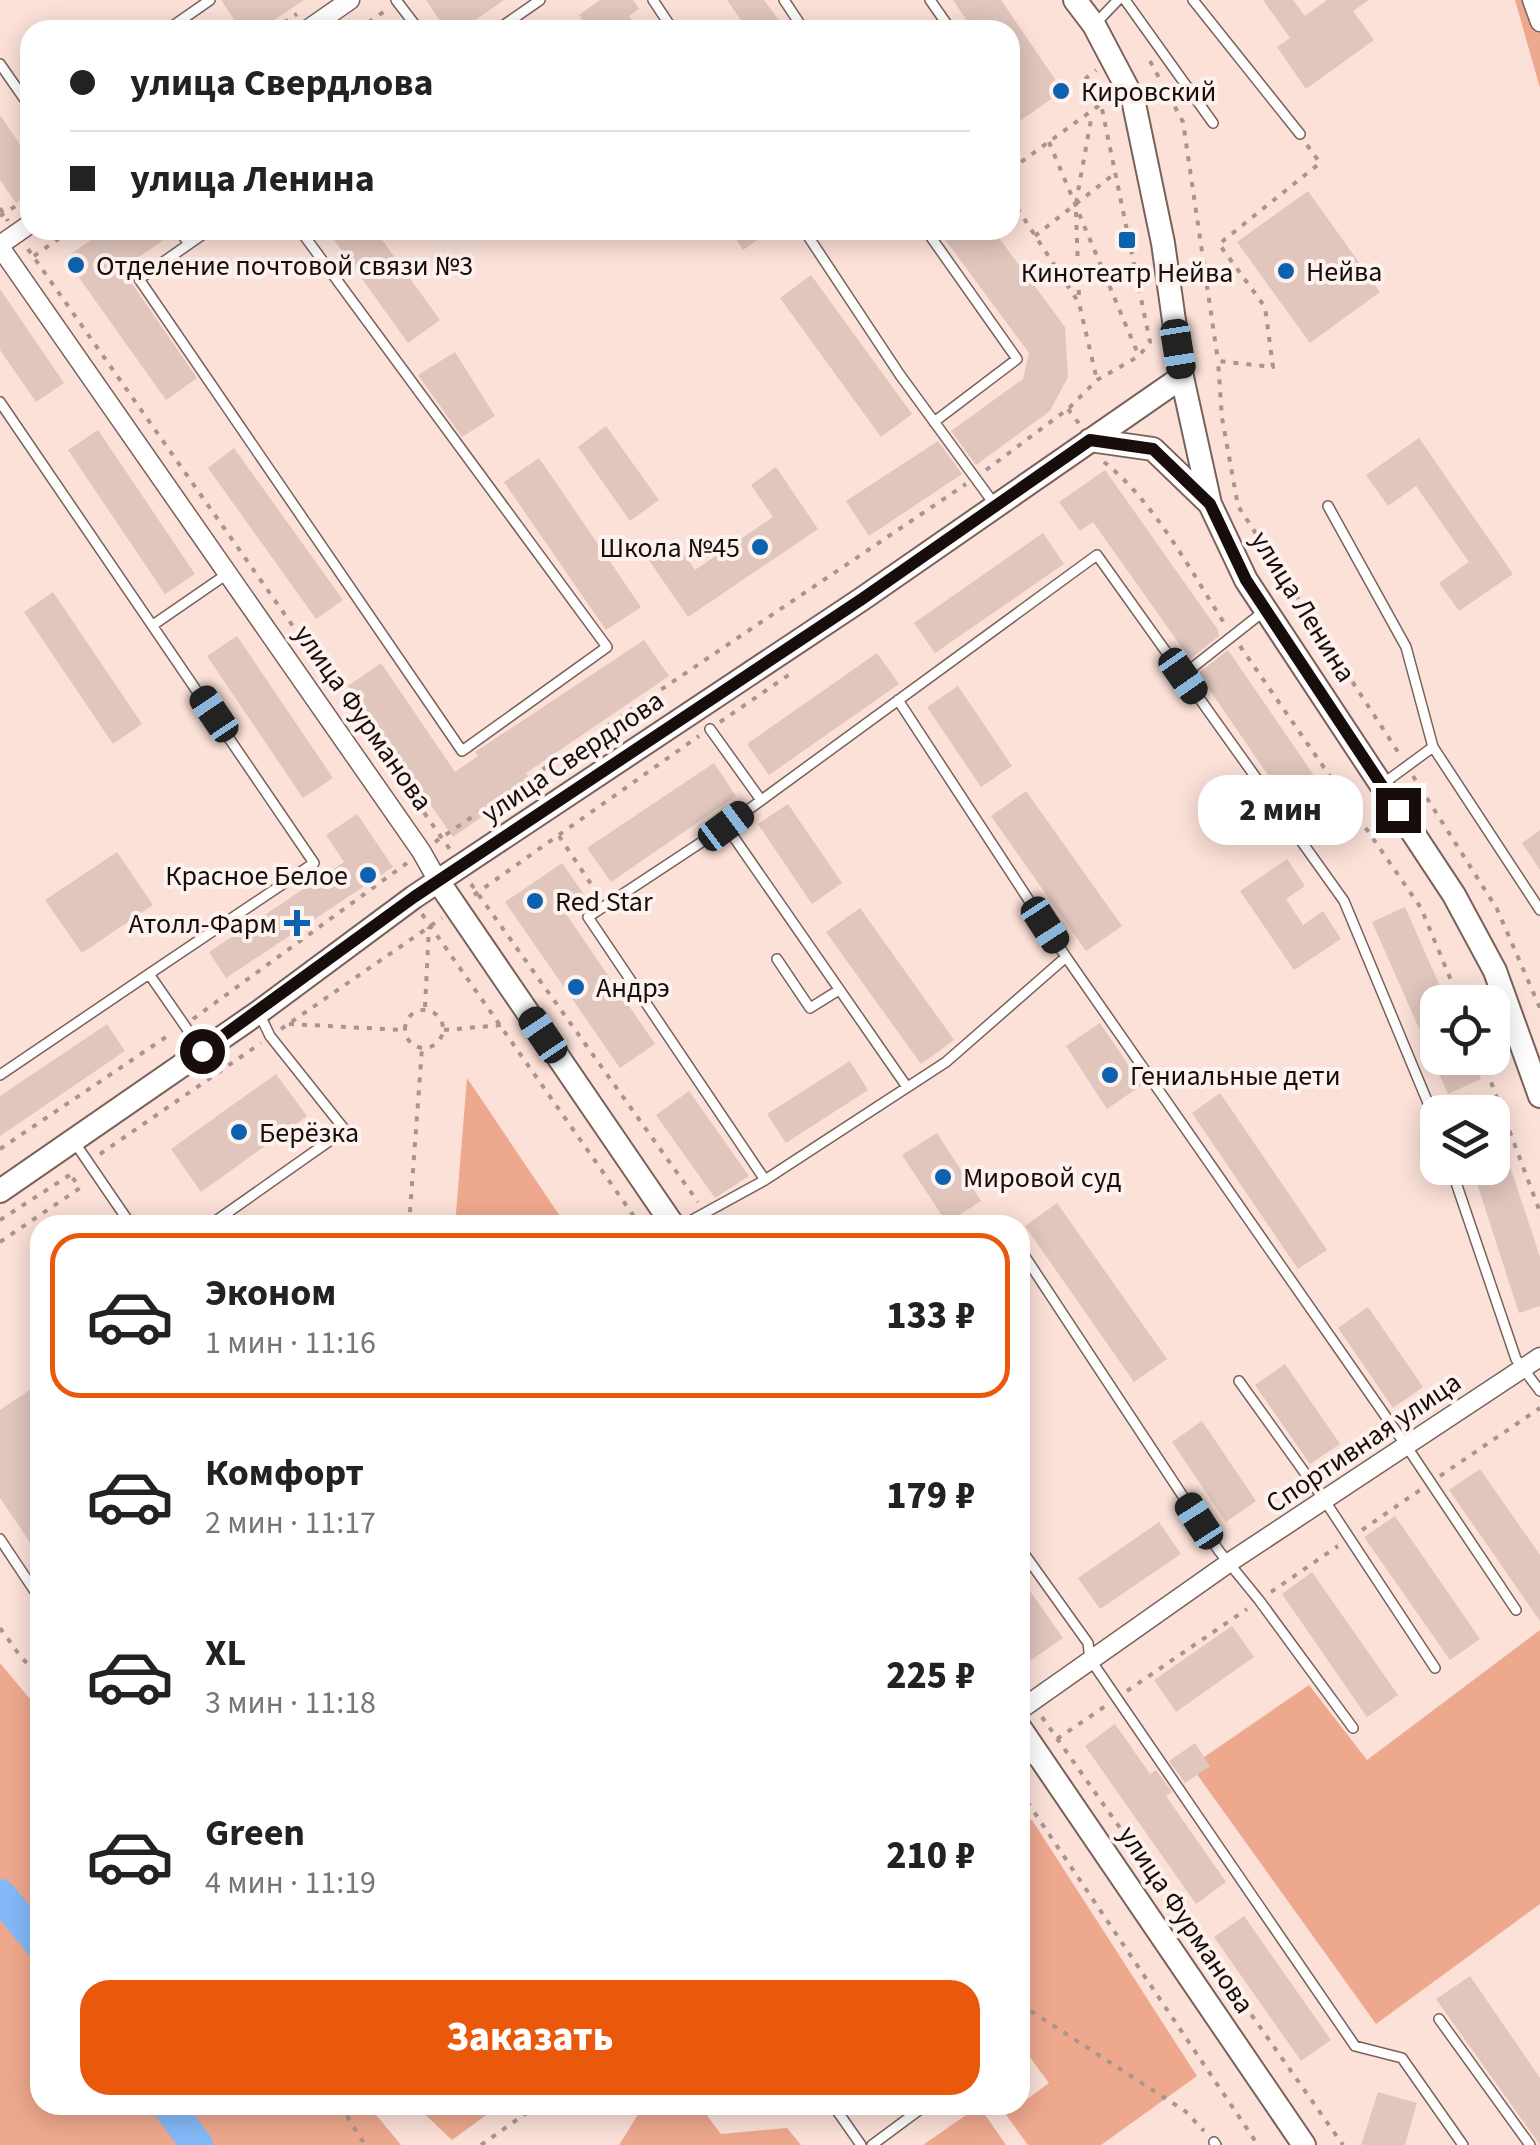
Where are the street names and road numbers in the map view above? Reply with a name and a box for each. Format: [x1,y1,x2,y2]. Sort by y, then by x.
street label: улица Ленина [1241,523,1366,690]
street label: улица Фурманова [284,616,442,819]
street label: улица Свердлова [473,681,672,833]
street label: Спортивная улица [1258,1363,1469,1523]
street label: улица Фурманова [1108,1818,1264,2022]

